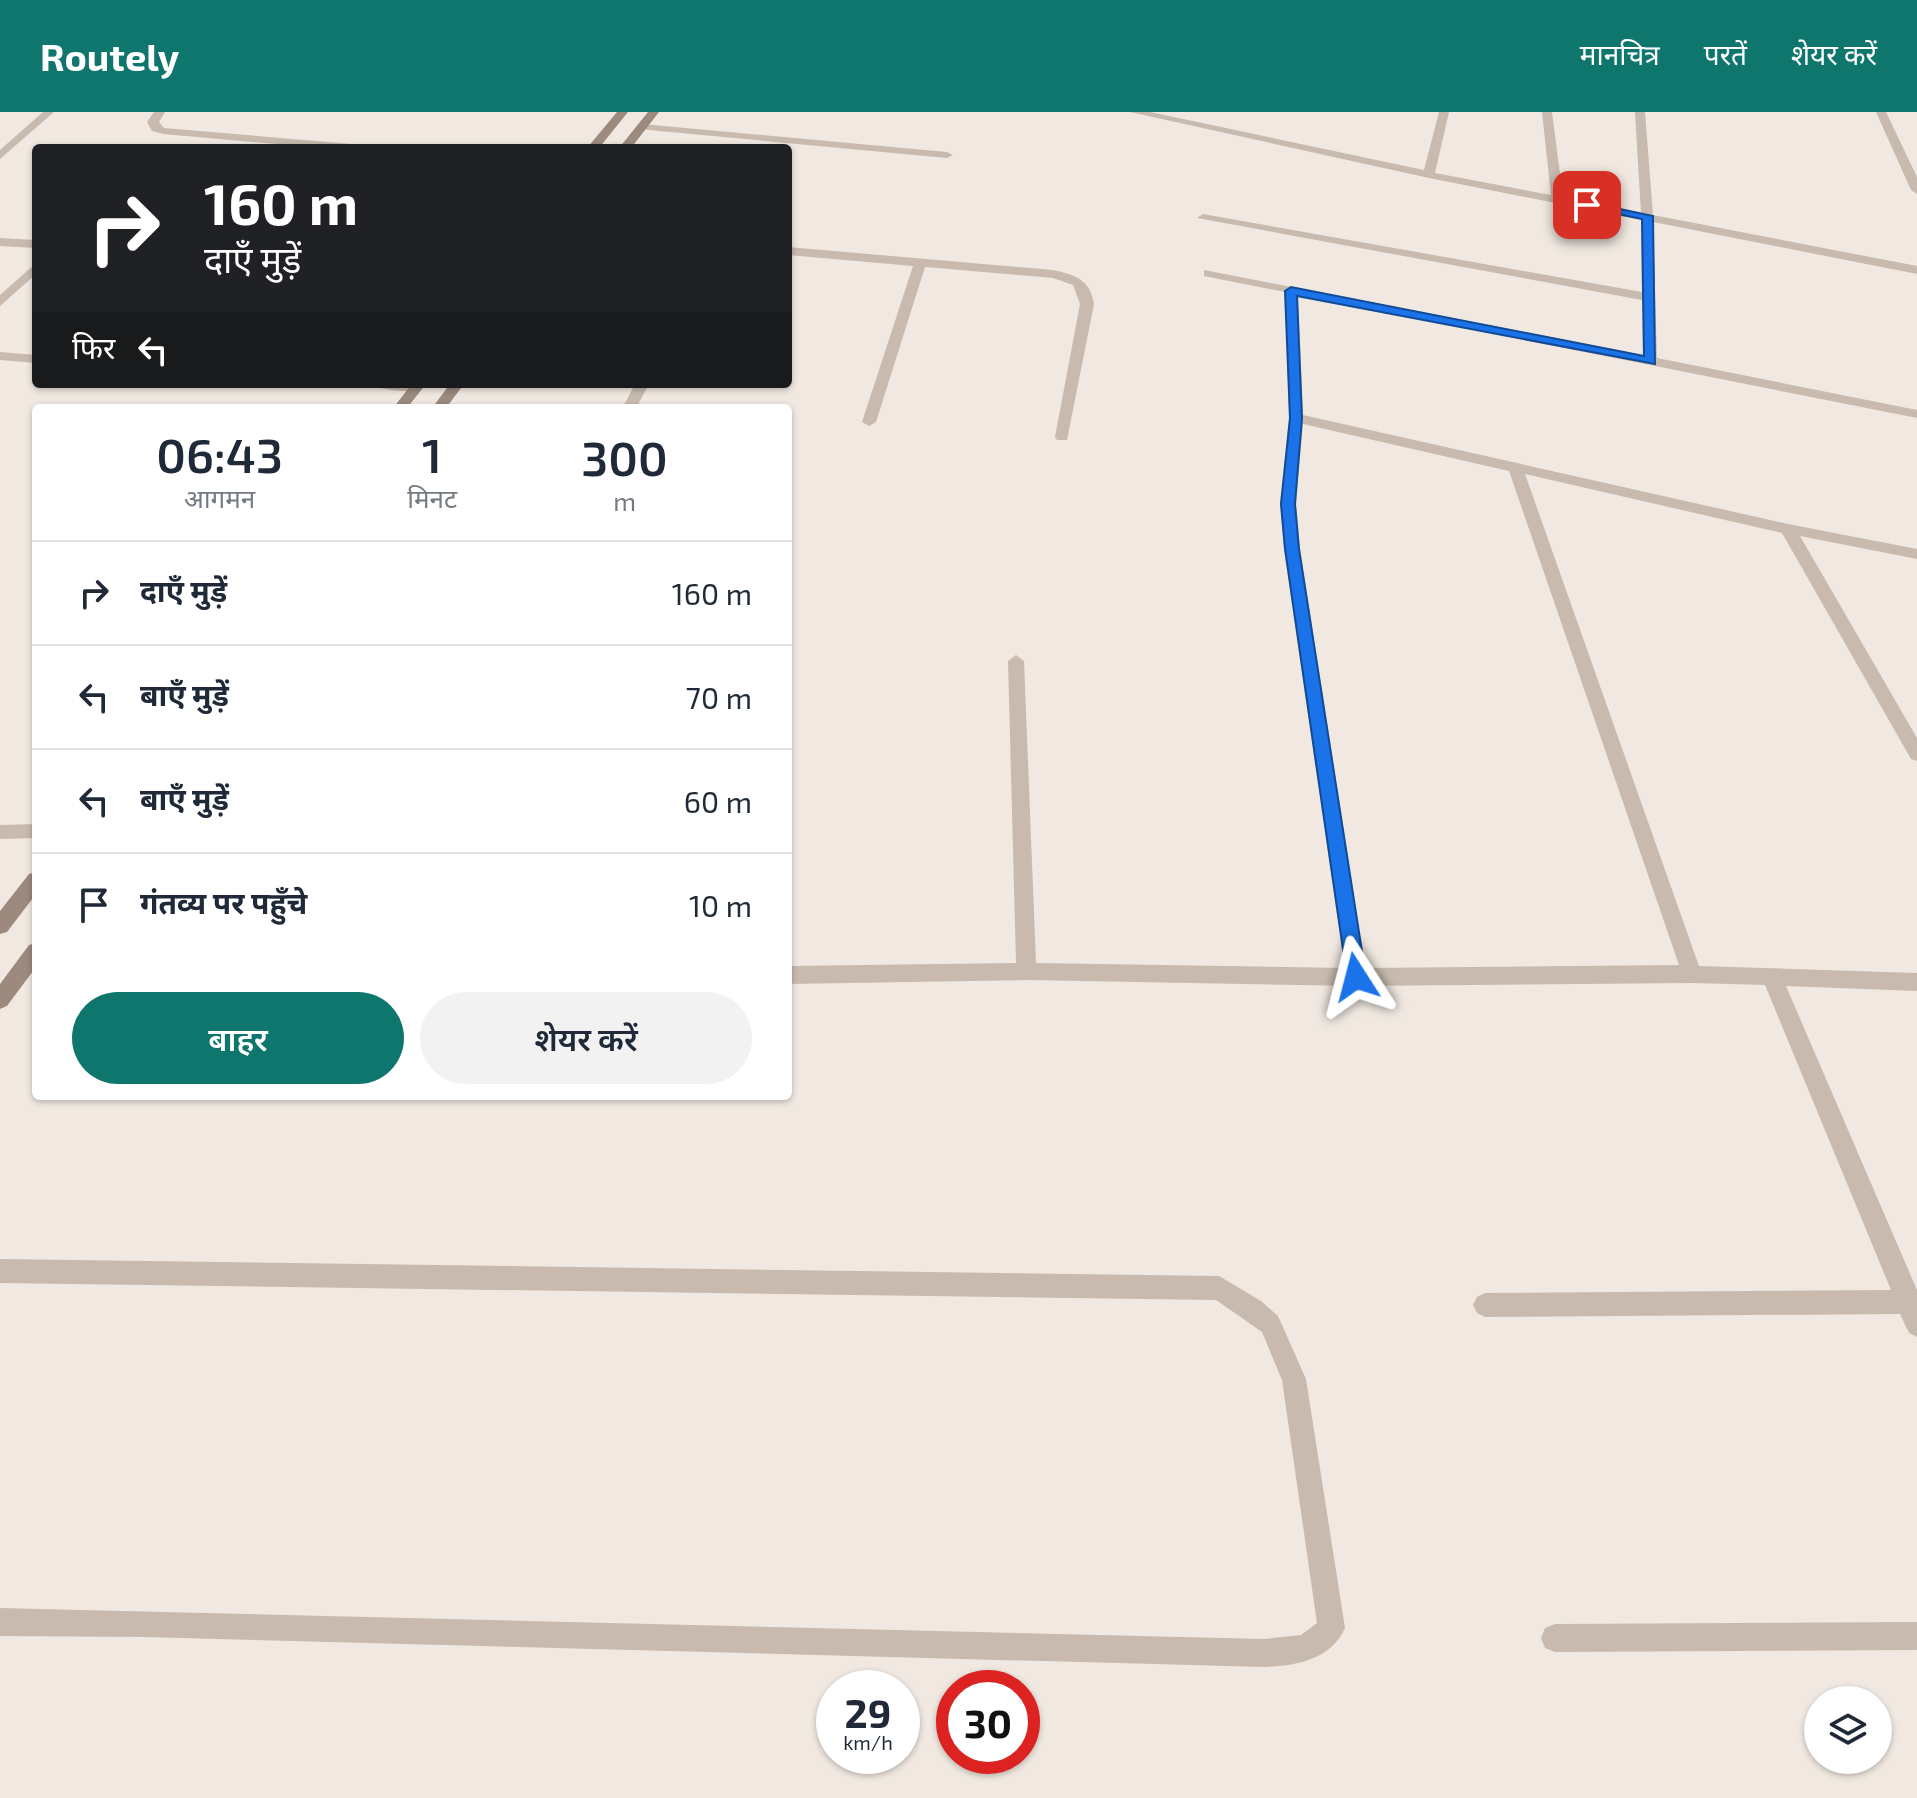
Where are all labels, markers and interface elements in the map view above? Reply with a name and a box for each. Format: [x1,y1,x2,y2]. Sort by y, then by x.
text: Routely [40,33,179,79]
text: मानचित्र [1580,37,1660,71]
text: परतें [1704,37,1747,71]
text: शेयर करें [1791,37,1877,71]
text: 160 m [204,169,358,236]
pin [1553,171,1621,239]
icon: right [72,176,176,280]
icon: arrive [1565,183,1609,227]
text: दाएँ मुड़ें [204,237,301,280]
icon: left [131,328,175,372]
text: फिर [72,329,115,365]
text: 06:43 [156,425,283,483]
text: 1 [422,425,442,483]
text: 300 [581,428,668,486]
text: आगमन [184,482,255,513]
text: मिनट [407,482,457,513]
text: m [613,485,636,516]
icon: right [72,571,116,615]
text: दाएँ मुड़ें [140,572,227,608]
text: 160 m [672,575,752,611]
icon: left [72,675,116,719]
text: बाएँ मुड़ें [140,676,229,712]
text: 70 m [686,679,752,715]
icon: left [72,779,116,823]
text: बाएँ मुड़ें [140,780,229,816]
text: 60 m [684,783,752,819]
icon: arrive [72,883,116,927]
text: गंतव्य पर पहुँचे [140,884,307,920]
text: 10 m [689,887,752,923]
position arrow [1314,935,1398,1019]
button: बाहर [72,992,404,1084]
button: शेयर करें [420,992,752,1084]
speed limit sign: 30 [936,1670,1040,1774]
map controls [1804,1686,1892,1774]
button: layers [1804,1686,1892,1774]
text: 29 [845,1688,891,1736]
text: km/h [843,1730,893,1754]

